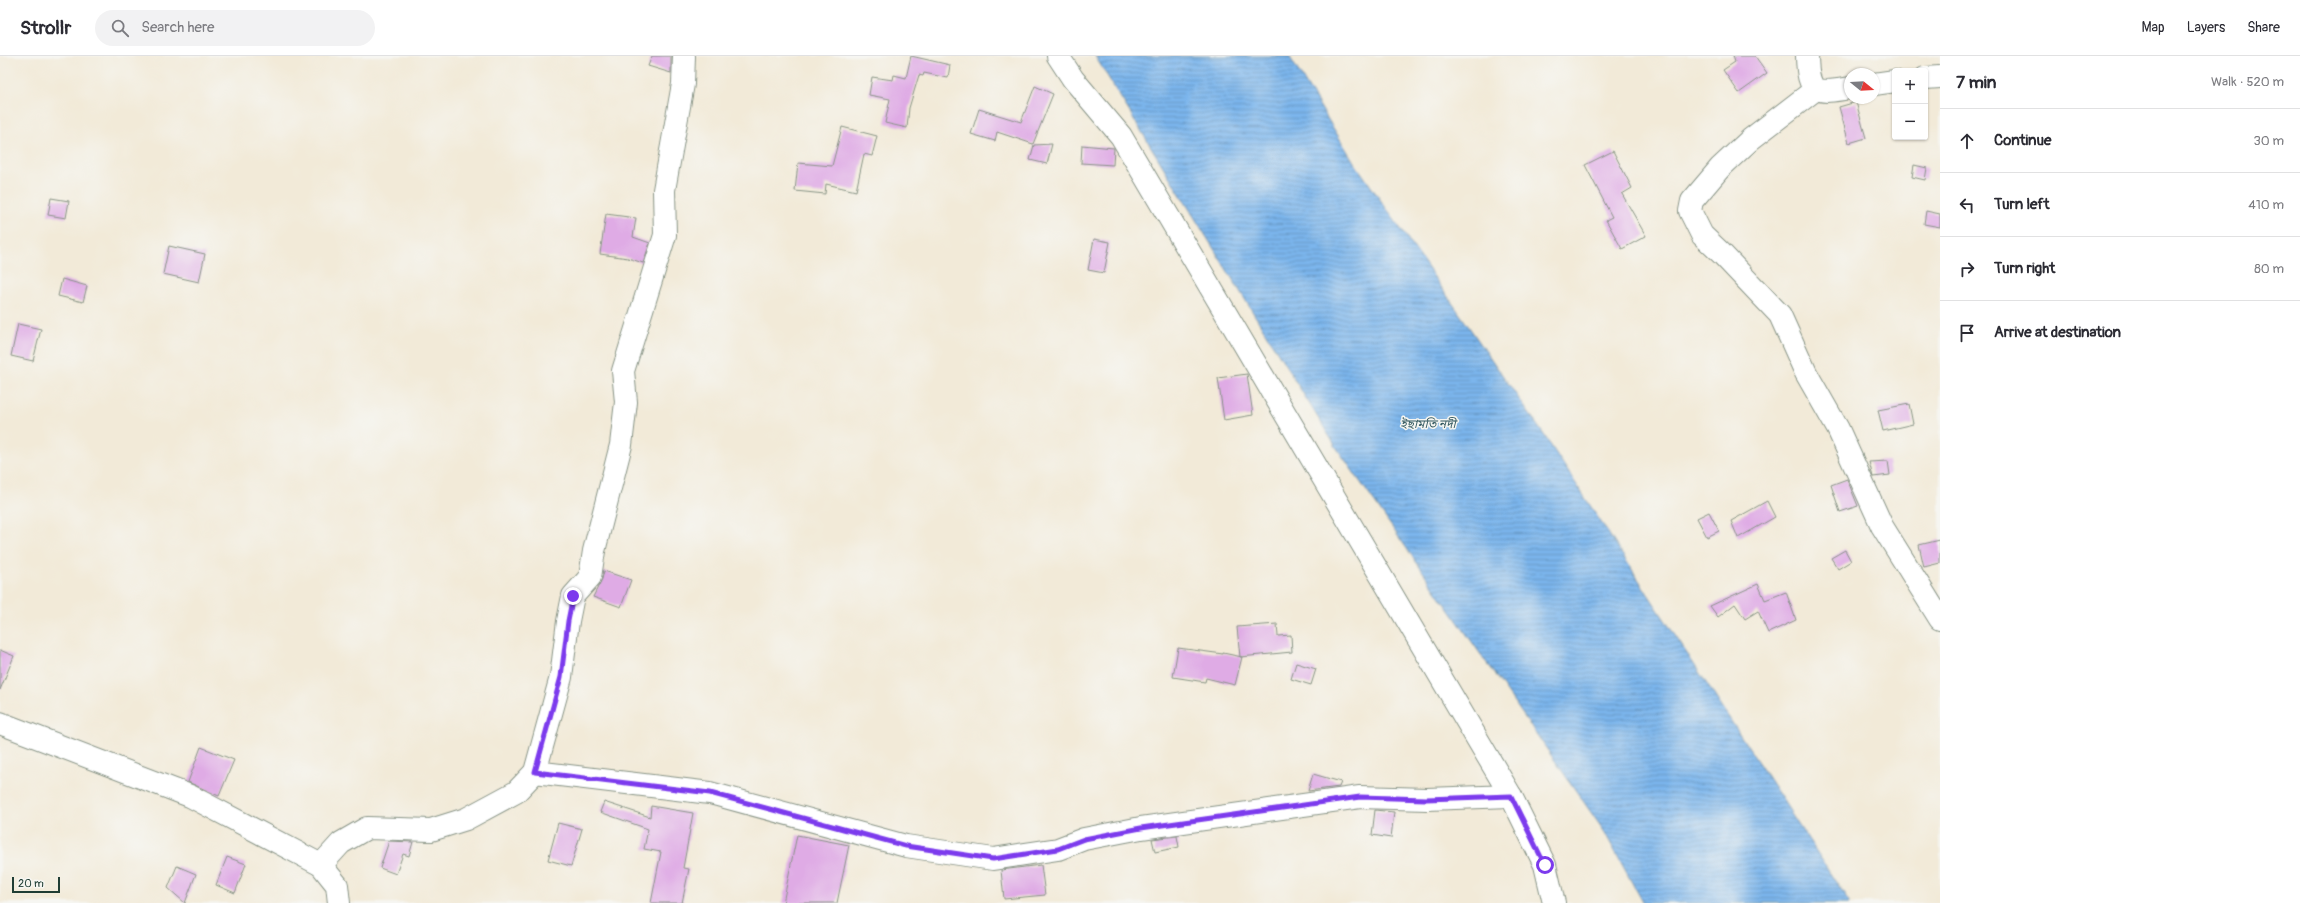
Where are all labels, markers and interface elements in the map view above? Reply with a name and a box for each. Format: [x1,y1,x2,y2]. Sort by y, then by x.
search box [95,10,375,46]
text: Strollr [20,16,71,40]
icon: search [109,17,131,39]
text: Search here [141,18,214,37]
text: Map [2142,19,2165,36]
text: Layers [2187,19,2225,36]
text: Share [2247,19,2280,36]
north arrow [1844,68,1880,104]
map controls [1892,68,1928,140]
button: + [1892,68,1928,104]
text: 7 min [1956,72,1996,93]
text: Walk · 520 m [2211,74,2284,90]
button: − [1892,104,1928,140]
icon: ahead [1956,130,1978,152]
text: Continue [1994,131,2052,150]
text: 30 m [2254,133,2284,149]
icon: left [1956,194,1978,216]
text: Turn left [1994,195,2050,214]
text: 410 m [2248,197,2284,213]
icon: right [1956,258,1978,280]
text: Turn right [1994,259,2055,278]
text: 80 m [2254,261,2284,277]
icon: arrive [1956,322,1978,344]
text: Arrive at destination [1994,323,2121,342]
water label: ইছামতি নদী [1400,417,1459,432]
route end [564,587,582,605]
route start [1536,856,1554,874]
scale bar [12,875,60,894]
text: 20 m [18,877,44,890]

